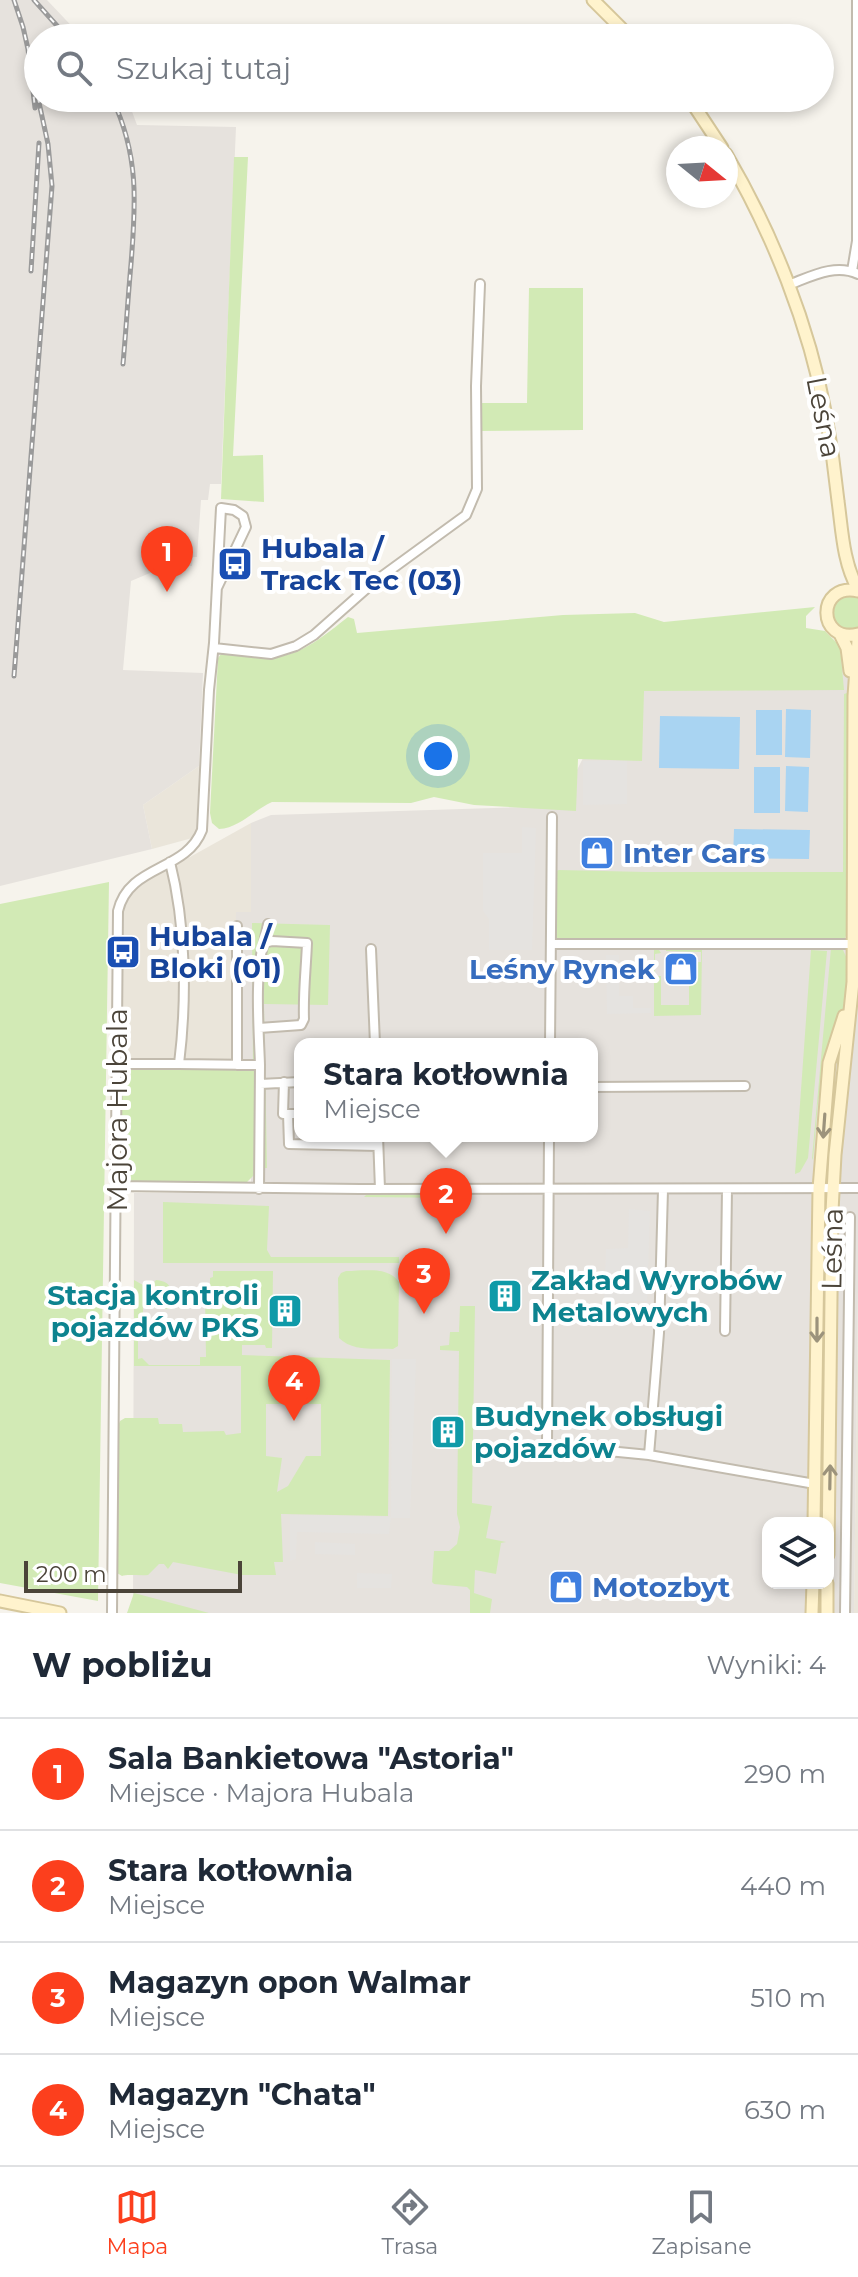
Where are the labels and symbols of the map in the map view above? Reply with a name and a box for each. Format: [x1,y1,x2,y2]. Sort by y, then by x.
north arrow [666,136,738,208]
street label: Leśna [799,373,849,461]
pin: 1 [141,526,193,592]
place label: Hubala / Track Tec (03) [261,531,462,597]
bus stop icon: Hubala / Track Tec (03) [216,545,254,583]
your location [418,736,458,776]
shop icon: Inter Cars [578,834,616,872]
place label: Inter Cars [623,836,765,870]
place label: Hubala / Bloki (01) [149,919,282,985]
bus stop icon: Hubala / Bloki (01) [104,933,142,971]
shop icon: Leśny Rynek [662,950,700,988]
place label: Leśny Rynek [469,952,656,986]
street label: Majora Hubala [100,1008,134,1212]
one-way arrow [816,1112,831,1139]
pin: 2 [420,1168,472,1234]
street label: Leśna [814,1208,850,1290]
pin: 3 [398,1248,450,1314]
place label: Zakład Wyrobów Metalowych [531,1263,783,1329]
building icon: Zakład Wyrobów Metalowych [486,1277,524,1315]
place label: Stacja kontroli pojazdów PKS [47,1278,259,1344]
building icon: Stacja kontroli pojazdów PKS [266,1292,304,1330]
one-way arrow [809,1316,825,1343]
pin: 4 [268,1355,320,1421]
place label: Budynek obsługi pojazdów [474,1399,723,1465]
building icon: Budynek obsługi pojazdów [429,1413,467,1451]
one-way arrow [822,1464,837,1491]
scale bar [24,1557,242,1593]
shop icon: Motozbyt [547,1568,585,1606]
place label: Motozbyt [592,1570,730,1604]

